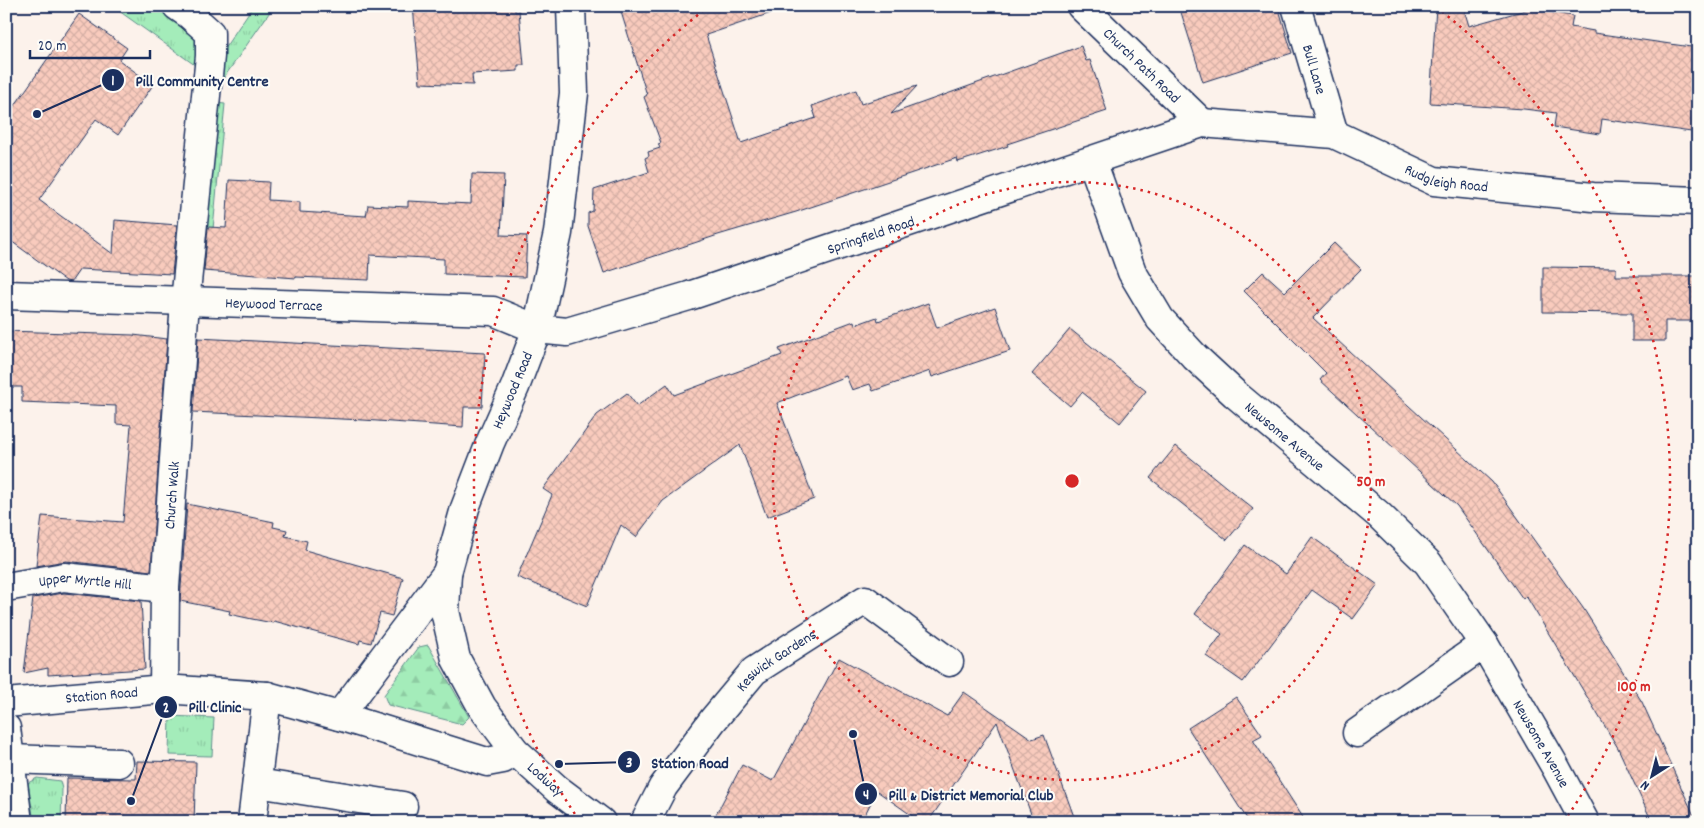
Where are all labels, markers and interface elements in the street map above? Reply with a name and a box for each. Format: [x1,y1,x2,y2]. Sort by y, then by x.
street label: Church Path Road [1097,24,1184,109]
scale bar [30,28,150,60]
text: 20 m [38,36,66,58]
street label: Bull Lane [1295,42,1331,98]
callout: Pill Community Centre [101,65,279,96]
text: 1 [111,71,115,93]
text: Pill Community Centre [136,71,268,94]
street label: Rudgleigh Road [1400,160,1489,199]
street label: Springfield Road [825,212,918,262]
street label: Heywood Terrace [225,293,323,318]
street label: Heywood Road [488,349,540,433]
street label: Newsome Avenue [1239,397,1329,478]
street label: Church Walk [160,461,187,530]
centre of rings [1063,472,1081,490]
text: 50 m [1357,472,1385,494]
street label: Upper Myrtle Hill [37,568,133,597]
street label: Keswick Gardens [732,625,821,697]
text: 100 m [1617,677,1651,699]
street label: Station Road [65,682,139,711]
callout: Pill Clinic [154,691,252,722]
street label: Newsome Avenue [1506,696,1574,793]
text: Pill Clinic [189,697,242,720]
text: 2 [163,698,169,720]
callout: Station Road [616,747,739,778]
north arrow [1626,750,1676,800]
text: 3 [626,753,633,775]
text: Station Road [651,753,729,776]
street label: Lodway [521,758,568,804]
text: N [1637,775,1654,795]
callout: Pill & District Memorial Club [853,779,1063,810]
text: 4 [863,785,869,807]
text: Pill & District Memorial Club [889,785,1053,808]

